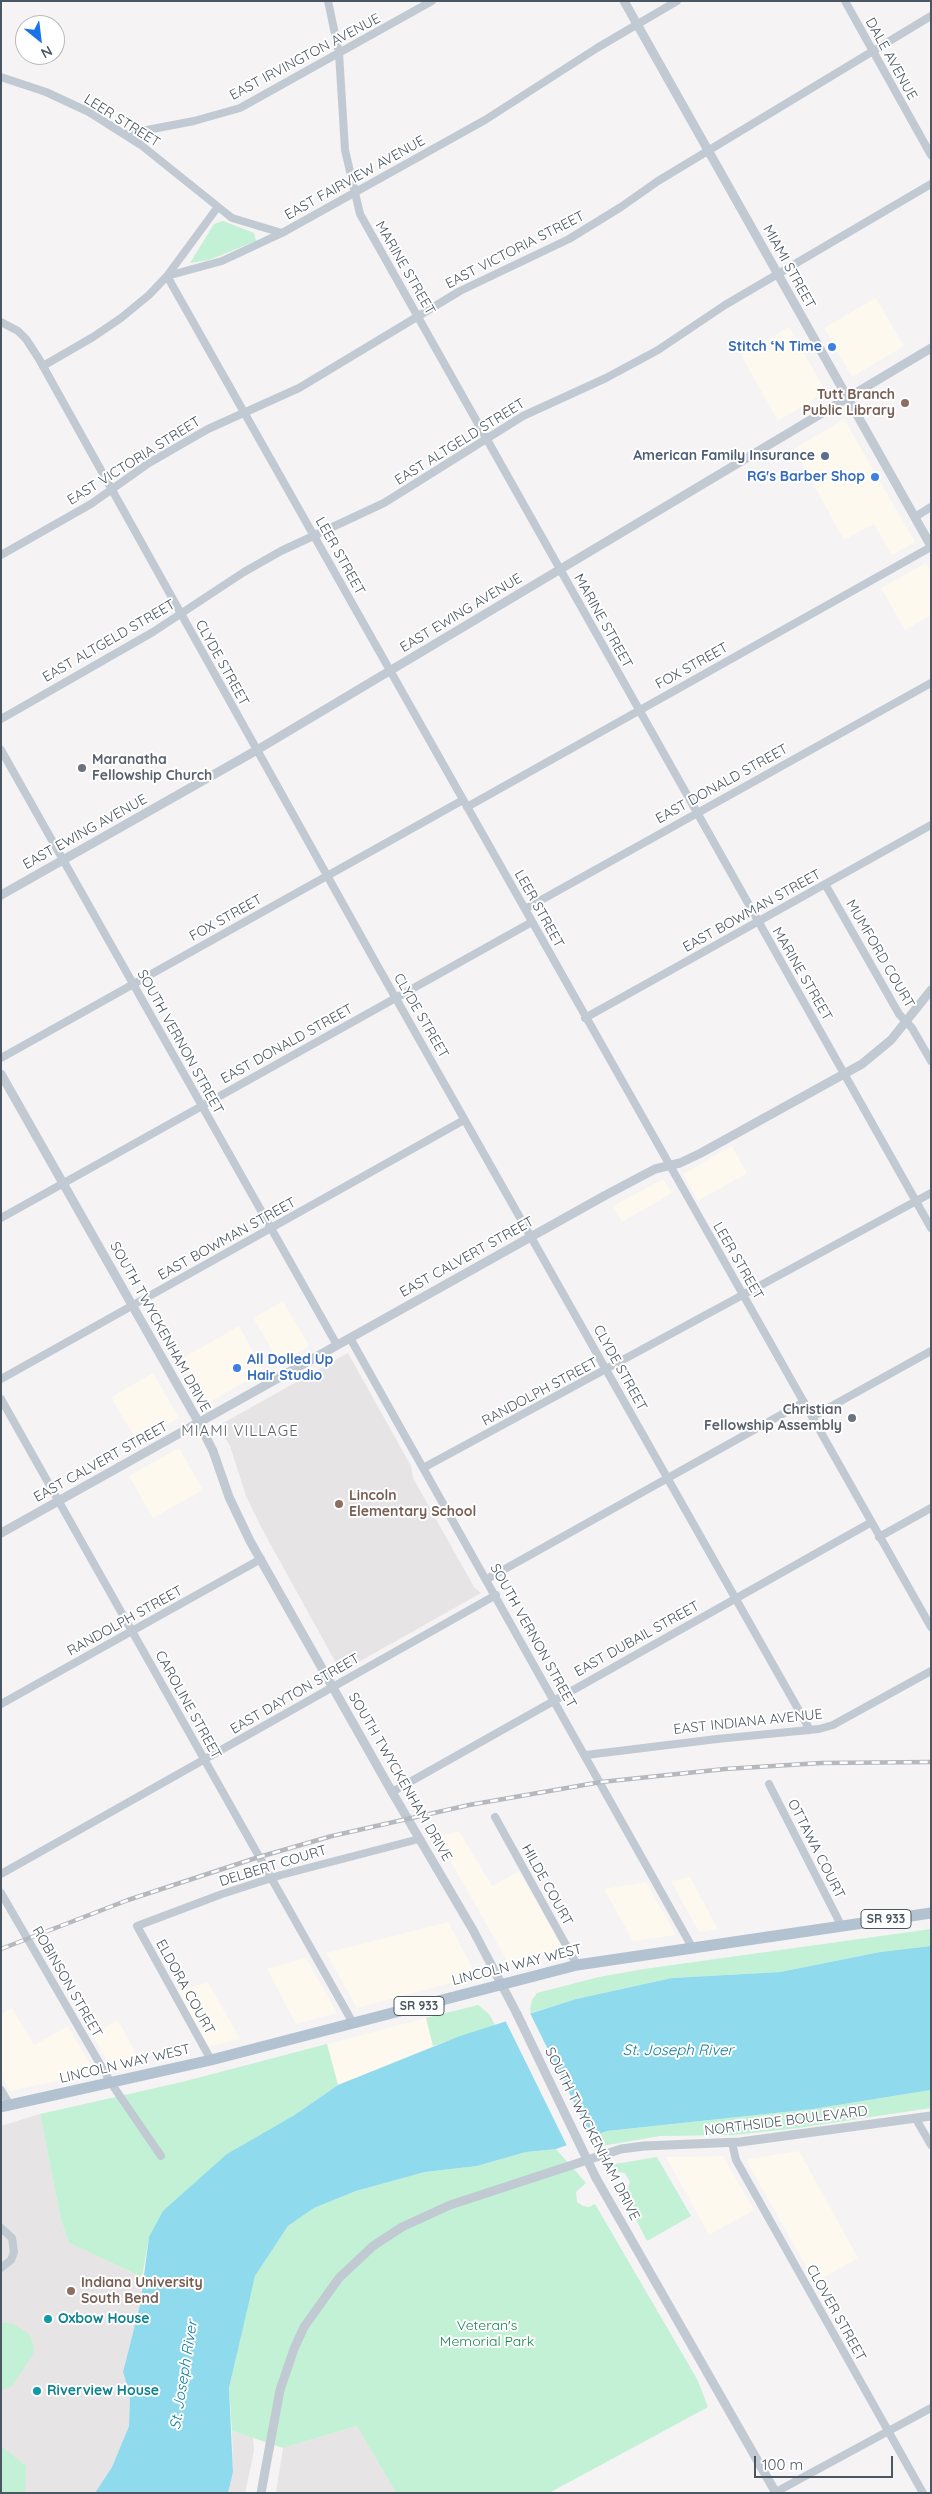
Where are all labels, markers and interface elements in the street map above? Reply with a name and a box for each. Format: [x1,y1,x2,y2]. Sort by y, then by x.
street label: EAST IRVINGTON AVENUE [227,10,383,104]
north arrow [15,15,65,65]
street label: DALE AVENUE [861,15,921,103]
text: N [38,42,56,63]
street label: LEER STREET [81,91,163,151]
street label: EAST FAIRVIEW AVENUE [282,132,428,224]
street label: EAST VICTORIA STREET [443,208,587,292]
street label: MARINE STREET [371,218,439,318]
street label: MIAMI STREET [759,222,819,312]
place label: Stitch ‘N Time [728,339,822,355]
marker: Stitch ‘N Time [826,341,838,353]
place label: Tutt Branch Public Library [802,387,895,420]
street label: EAST ALTGELD STREET [392,395,528,489]
marker: Tutt Branch Public Library [899,397,911,409]
street label: EAST VICTORIA STREET [64,413,204,509]
place label: American Family Insurance [633,448,815,464]
marker: American Family Insurance [819,450,831,462]
place label: RG's Barber Shop [747,469,865,485]
marker: RG's Barber Shop [869,471,881,483]
street label: LEER STREET [312,514,368,598]
street label: EAST EWING AVENUE [397,570,525,656]
street label: MARINE STREET [570,571,636,671]
street label: EAST ALTGELD STREET [40,596,178,686]
street label: CLYDE STREET [192,617,252,709]
street label: FOX STREET [653,639,731,693]
street label: EAST DONALD STREET [653,741,791,827]
place label: Maranatha Fellowship Church [92,752,212,784]
marker: Maranatha Fellowship Church [76,762,88,774]
street label: EAST EWING AVENUE [20,791,150,873]
street label: EAST BOWMAN STREET [680,866,824,956]
street label: LEER STREET [511,867,567,951]
street label: FOX STREET [187,891,265,945]
street label: MUMFORD COURT [842,897,918,1011]
street label: MARINE STREET [768,924,836,1024]
street label: SOUTH VERNON STREET [133,967,227,1117]
street label: CLYDE STREET [390,970,452,1062]
street label: EAST DONALD STREET [218,1001,356,1087]
street label: EAST BOWMAN STREET [155,1194,299,1284]
street label: EAST CALVERT STREET [397,1213,537,1301]
street label: LEER STREET [709,1219,767,1303]
street label: SOUTH TWYCKENHAM DRIVE [106,1239,214,1415]
street label: CLYDE STREET [590,1322,650,1414]
place label: All Dolled Up Hair Studio [247,1352,333,1384]
street label: RANDOLPH STREET [479,1354,601,1430]
marker: All Dolled Up Hair Studio [231,1362,243,1374]
place label: Christian Fellowship Assembly [704,1402,842,1434]
marker: Christian Fellowship Assembly [846,1412,858,1424]
street label: EAST CALVERT STREET [31,1418,171,1506]
district label: MIAMI VILLAGE [180,1422,300,1440]
place label: Lincoln Elementary School [349,1488,476,1520]
marker: Lincoln Elementary School [333,1498,345,1510]
street label: SOUTH VERNON STREET [486,1561,580,1711]
street label: RANDOLPH STREET [64,1582,186,1660]
street label: EAST DUBAIL STREET [572,1598,702,1680]
street label: CAROLINE STREET [151,1648,225,1762]
street label: EAST DAYTON STREET [227,1650,363,1738]
street label: SOUTH TWYCKENHAM DRIVE [345,1690,455,1864]
street label: EAST INDIANA AVENUE [673,1706,823,1738]
street label: OTTAWA COURT [784,1796,848,1902]
street label: HILDE COURT [518,1841,576,1929]
street label: DELBERT COURT [217,1842,329,1890]
road number: SR 933 [861,1910,911,1928]
street label: ROBINSON STREET [28,1923,106,2041]
street label: ELDORA COURT [152,1937,218,2037]
street label: LINCOLN WAY WEST [450,1941,584,1989]
road number: SR 933 [394,1996,444,2015]
street label: LINCOLN WAY WEST [58,2041,192,2087]
water label: St. Joseph River [623,2041,733,2059]
street label: SOUTH TWYCKENHAM DRIVE [541,2045,643,2223]
street label: NORTHSIDE BOULEVARD [703,2103,869,2139]
street label: CLOVER STREET [803,2262,869,2364]
place label: Indiana University South Bend [81,2275,203,2308]
marker: Indiana University South Bend [65,2285,77,2297]
place label: Oxbow House [58,2311,150,2327]
marker: Oxbow House [42,2313,54,2325]
park label: Veteran's Memorial Park [440,2318,534,2350]
water label: St. Joseph River [166,2319,202,2431]
place label: Riverview House [47,2383,159,2399]
marker: Riverview House [31,2385,43,2397]
scale bar [757,2446,896,2478]
text: 100 m [762,2455,803,2474]

